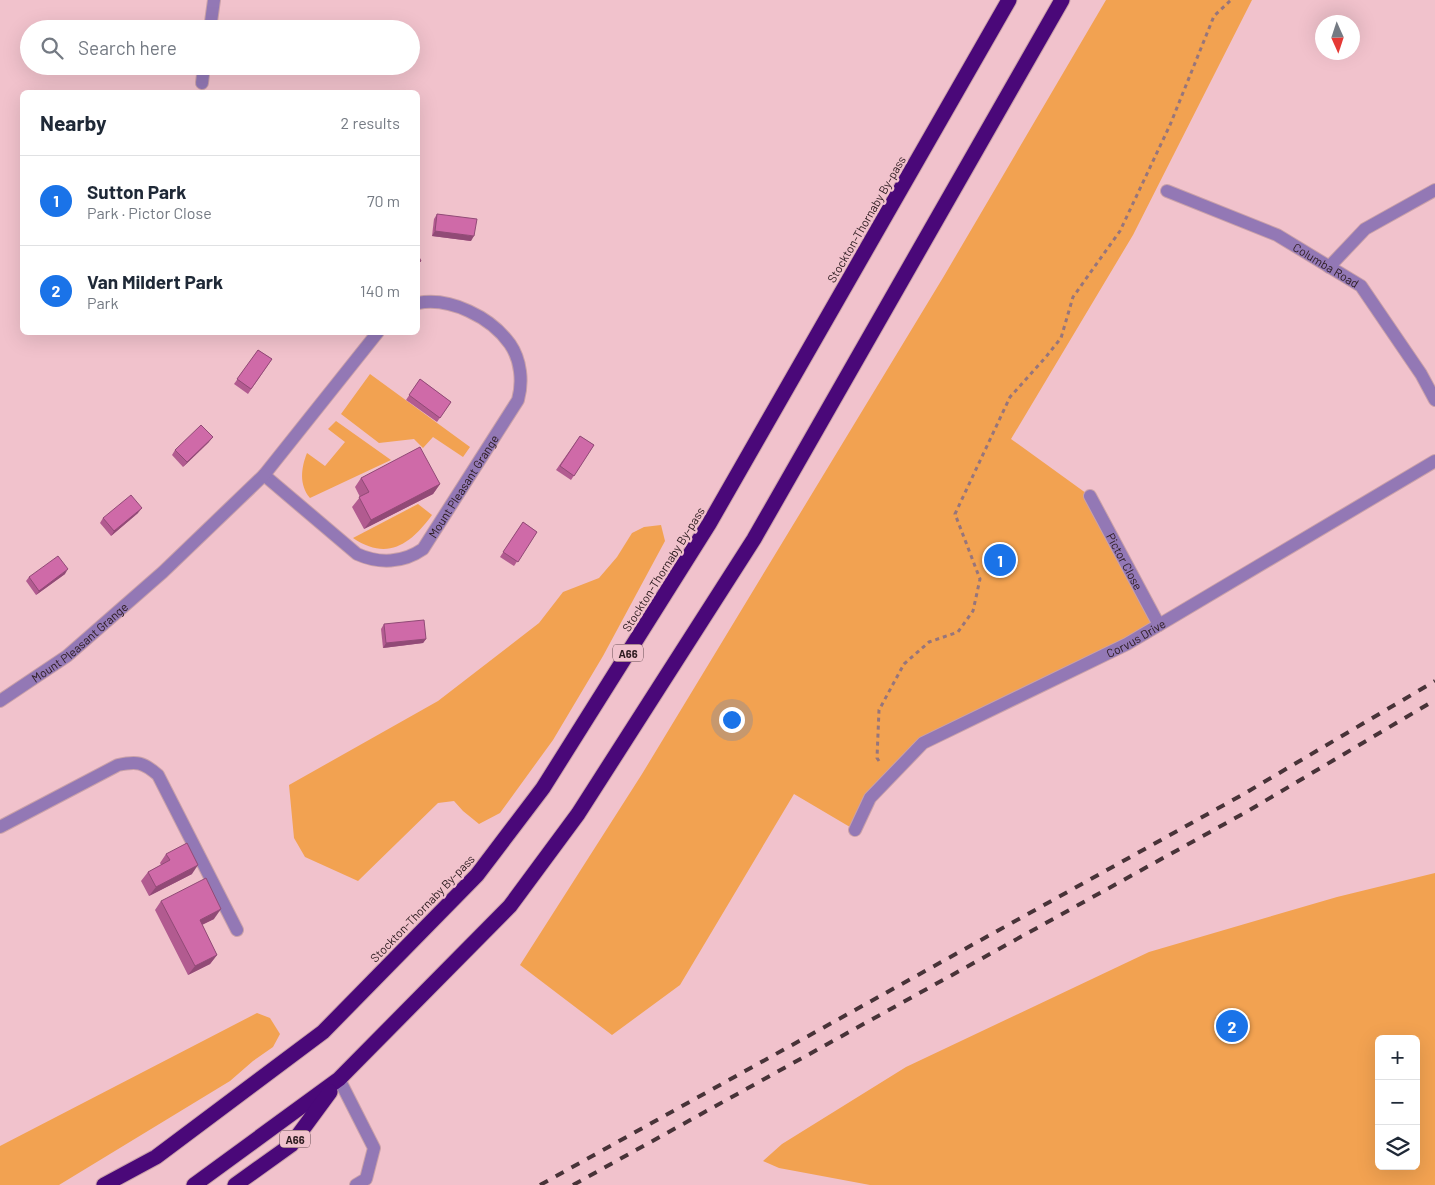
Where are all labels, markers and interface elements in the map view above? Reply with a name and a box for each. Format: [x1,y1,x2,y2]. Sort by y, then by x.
north arrow [1315,15,1360,60]
search box [20,20,420,75]
icon: search [38,34,66,62]
text: Search here [78,36,177,59]
text: Nearby [40,110,106,135]
text: 2 results [341,113,400,132]
street label: Stockton-Thornaby By-pass [824,153,908,285]
text: Sutton Park [87,180,186,203]
text: 1 [53,191,59,210]
text: 70 m [367,191,400,210]
text: Park · Pictor Close [87,203,212,222]
street label: Columba Road [1291,240,1362,290]
text: Van Mildert Park [87,270,223,293]
text: 2 [52,281,60,300]
text: 140 m [360,281,400,300]
text: Park [87,293,118,312]
street label: Mount Pleasant Grange [425,432,501,540]
street label: Stockton-Thornaby By-pass [619,504,707,634]
street label: Pictor Close [1104,530,1146,592]
pin: 1 [984,541,1016,579]
street label: Mount Pleasant Grange [29,599,130,685]
street label: Corvus Drive [1104,616,1168,660]
road number: A66 [613,644,643,661]
your location [719,707,745,733]
street label: Stockton-Thornaby By-pass [367,851,477,965]
pin: 2 [1216,1007,1248,1045]
map controls [1375,1035,1420,1170]
button: + [1375,1035,1420,1080]
button: − [1375,1080,1420,1125]
button: layers [1375,1125,1420,1170]
road number: A66 [280,1130,310,1148]

